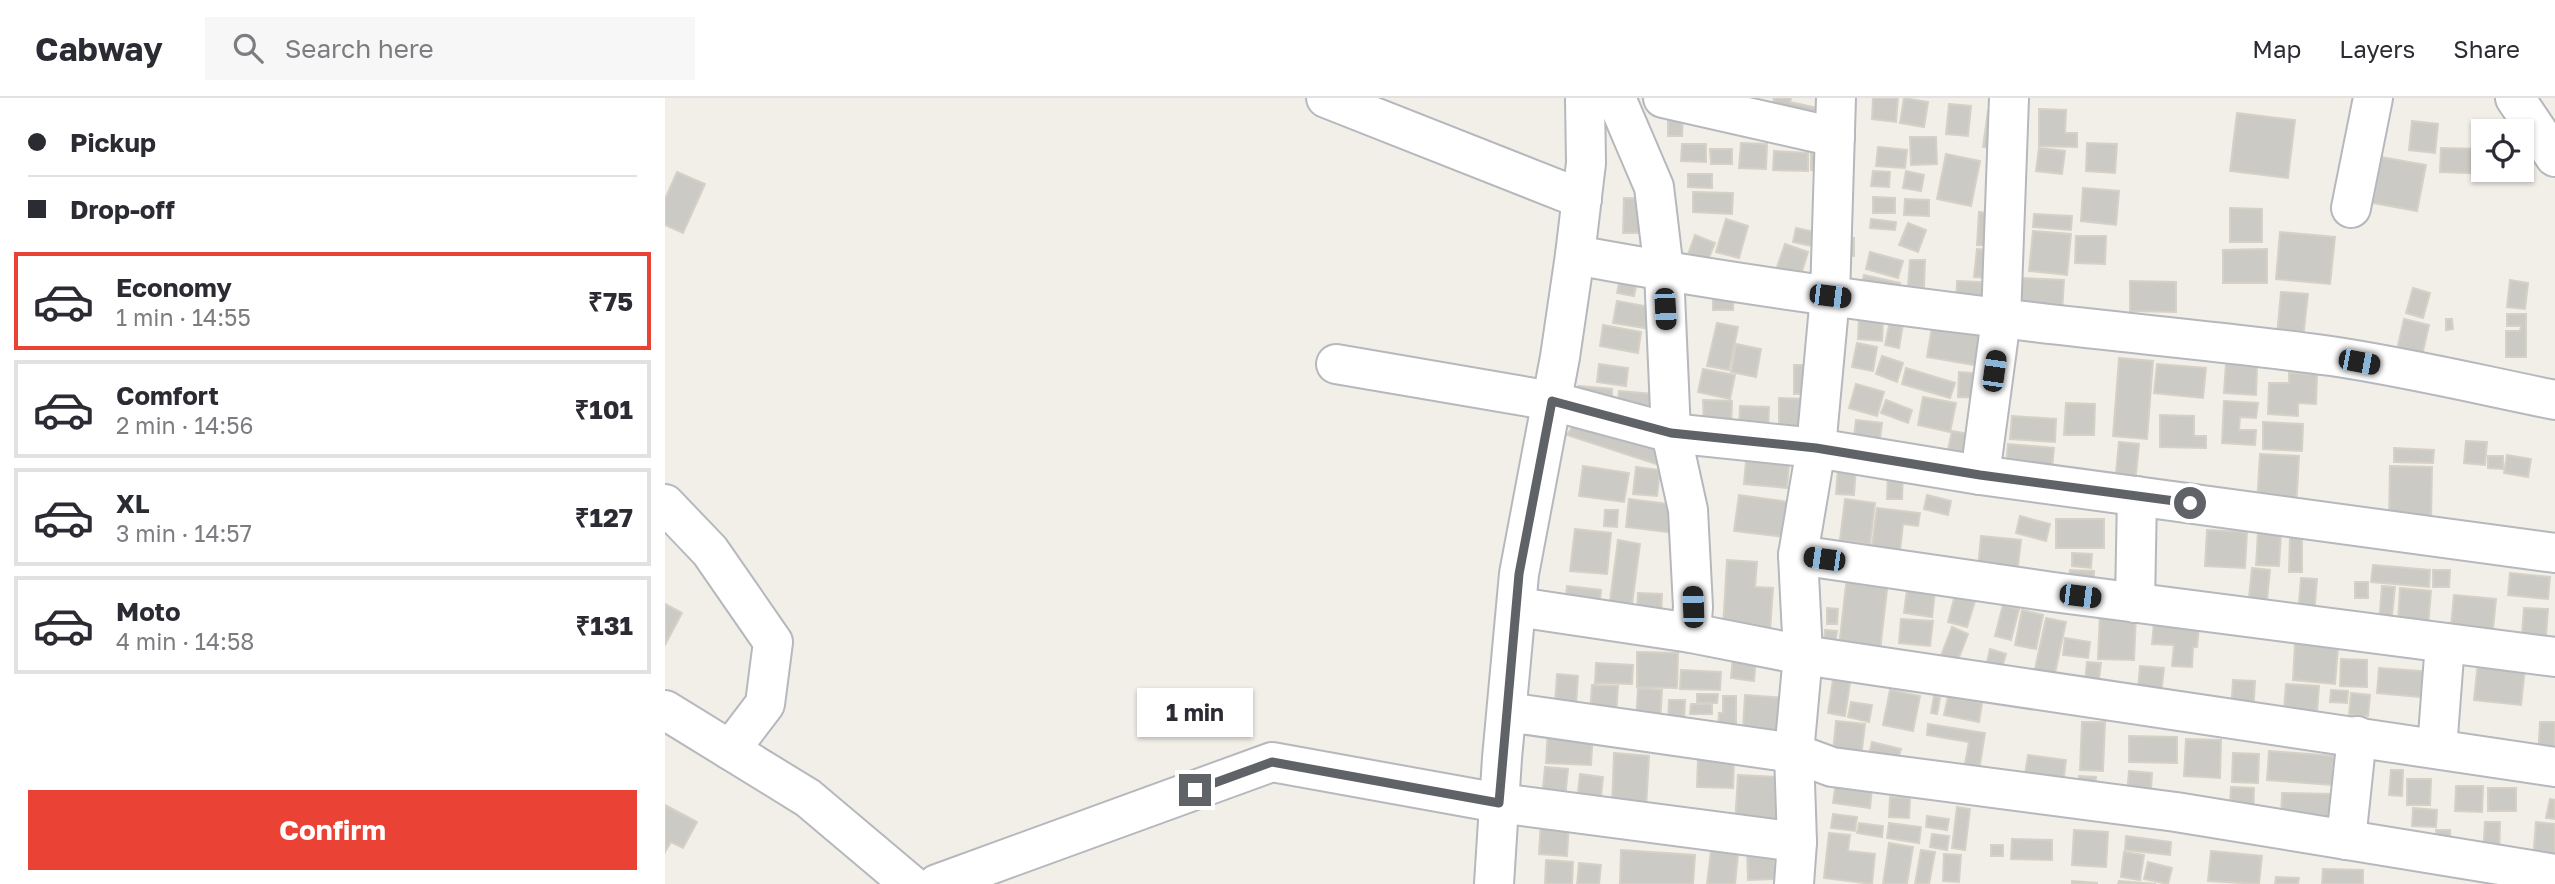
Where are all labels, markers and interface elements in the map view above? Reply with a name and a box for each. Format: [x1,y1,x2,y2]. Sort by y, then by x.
search box [205,17,695,80]
text: Cabway [35,29,163,68]
icon: search [229,29,267,67]
text: Search here [285,33,434,64]
text: Map [2252,34,2301,63]
text: Layers [2339,34,2415,63]
text: Share [2453,34,2520,63]
map controls [2471,119,2534,182]
button: locate [2471,119,2534,182]
text: Pickup [70,127,156,158]
text: Drop-off [70,194,175,225]
icon: car [32,270,95,333]
text: Economy [116,272,232,303]
car [1808,283,1853,309]
text: ₹75 [588,286,633,317]
car [1654,287,1677,331]
text: 1 min · 14:55 [116,303,251,331]
car [2337,348,2382,376]
car [1981,349,2008,393]
icon: car [32,378,95,441]
text: Comfort [116,380,219,411]
text: ₹101 [574,394,633,425]
text: 2 min · 14:56 [116,411,254,439]
icon: car [32,486,95,549]
route start [2174,487,2206,519]
text: XL [116,488,150,519]
text: ₹127 [575,502,633,533]
text: 3 min · 14:57 [116,519,252,547]
car [1802,546,1847,572]
car [2058,583,2103,609]
car [1682,586,1705,628]
icon: car [32,594,95,657]
text: Moto [116,596,181,627]
text: ₹131 [575,610,633,641]
text: 4 min · 14:58 [116,627,254,655]
callout: 1 min [1137,688,1253,738]
text: 1 min [1166,698,1224,726]
route end [1179,774,1211,806]
button: Confirm [28,790,637,870]

